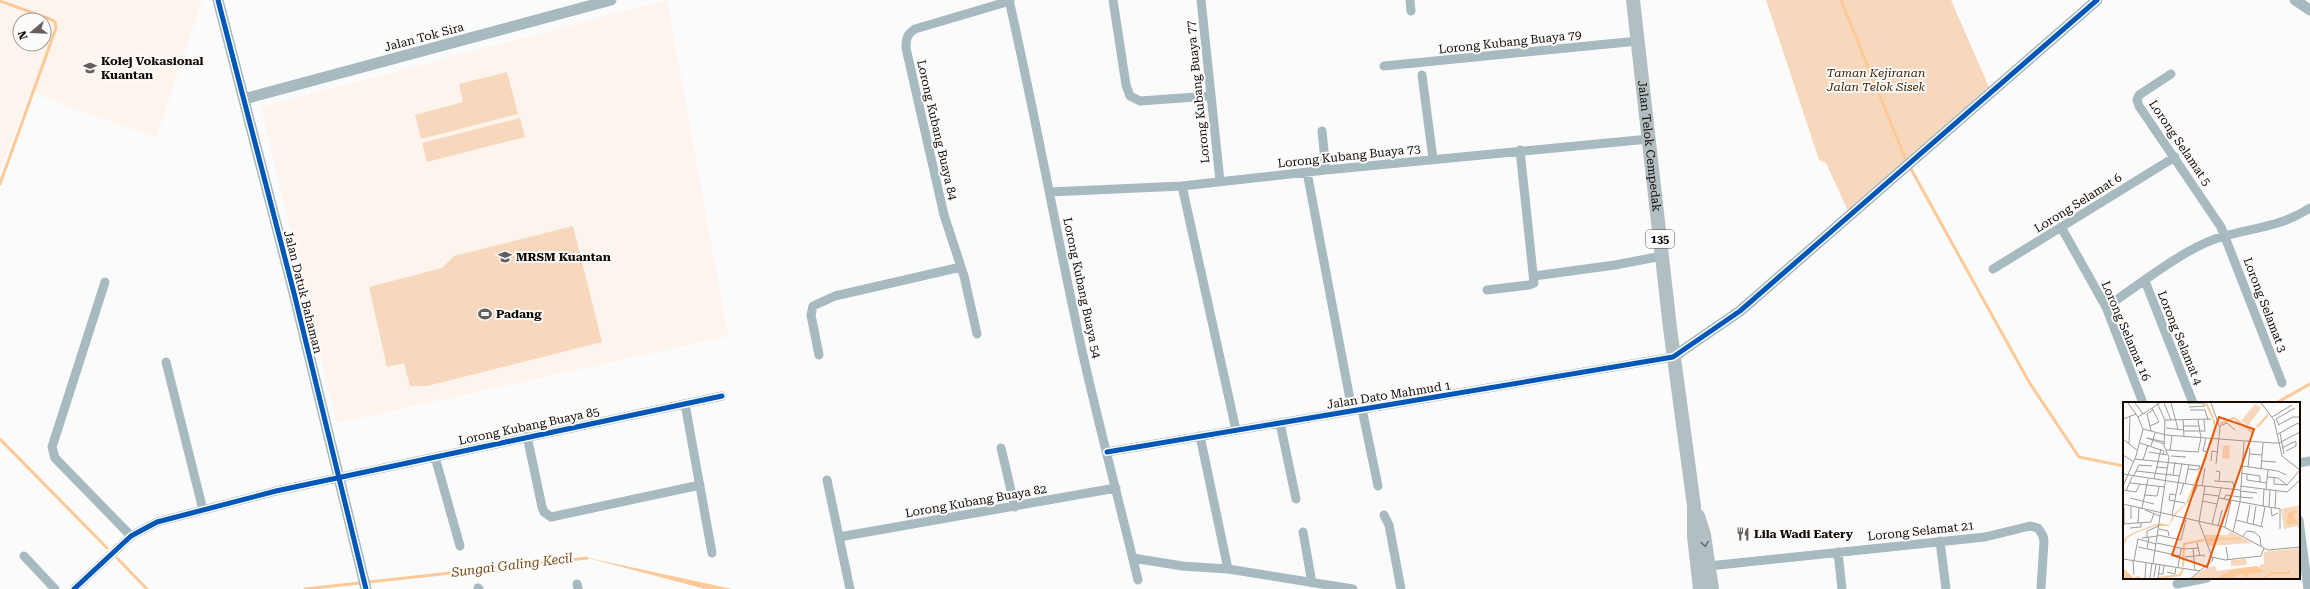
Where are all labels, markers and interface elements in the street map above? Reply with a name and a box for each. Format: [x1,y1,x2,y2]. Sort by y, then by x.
north arrow [12,12,52,52]
street label: Jalan Tok Sira [383,20,466,54]
street label: Lorong Kubang Buaya 77 [1184,20,1212,164]
text: N [15,28,31,41]
street label: Lorong Kubang Buaya 79 [1438,28,1582,56]
place label: Kolej Vokasional Kuantan [101,54,204,82]
street label: Lorong Kubang Buaya 84 [914,58,960,202]
school or university icon: Kolej Vokasional Kuantan [82,60,98,76]
park label: Taman Kejiranan Jalan Telok Sisek [1826,66,1926,94]
street label: Jalan Telok Cempedak [1635,80,1664,213]
street label: Lorong Selamat 5 [2146,97,2214,189]
street label: Lorong Kubang Buaya 73 [1277,142,1421,170]
street label: Lorong Selamat 6 [2032,170,2125,236]
street label: Lorong Kubang Buaya 54 [1060,216,1104,360]
street label: Jalan Datuk Bahaman [281,229,325,355]
road number: 135 [1646,230,1674,248]
school or university icon: MRSM Kuantan [497,249,513,265]
place label: MRSM Kuantan [516,250,611,264]
street label: Lorong Selamat 3 [2240,256,2290,355]
street label: Lorong Selamat 16 [2099,279,2154,383]
street label: Lorong Selamat 4 [2155,289,2205,387]
sports icon: Padang [477,306,493,322]
place label: Padang [496,307,542,321]
street label: Jalan Dato Mahmud 1 [1326,378,1452,412]
inset map [2123,402,2300,579]
street label: Lorong Kubang Buaya 85 [457,404,601,448]
street label: Lorong Kubang Buaya 82 [904,482,1048,520]
street label: Lorong Selamat 21 [1867,518,1975,544]
restaurant icon: Lila Wadi Eatery [1735,526,1751,542]
place label: Lila Wadi Eatery [1754,527,1854,541]
one-way arrow [1700,540,1709,547]
water label: Sungai Galing Kecil [449,550,574,580]

